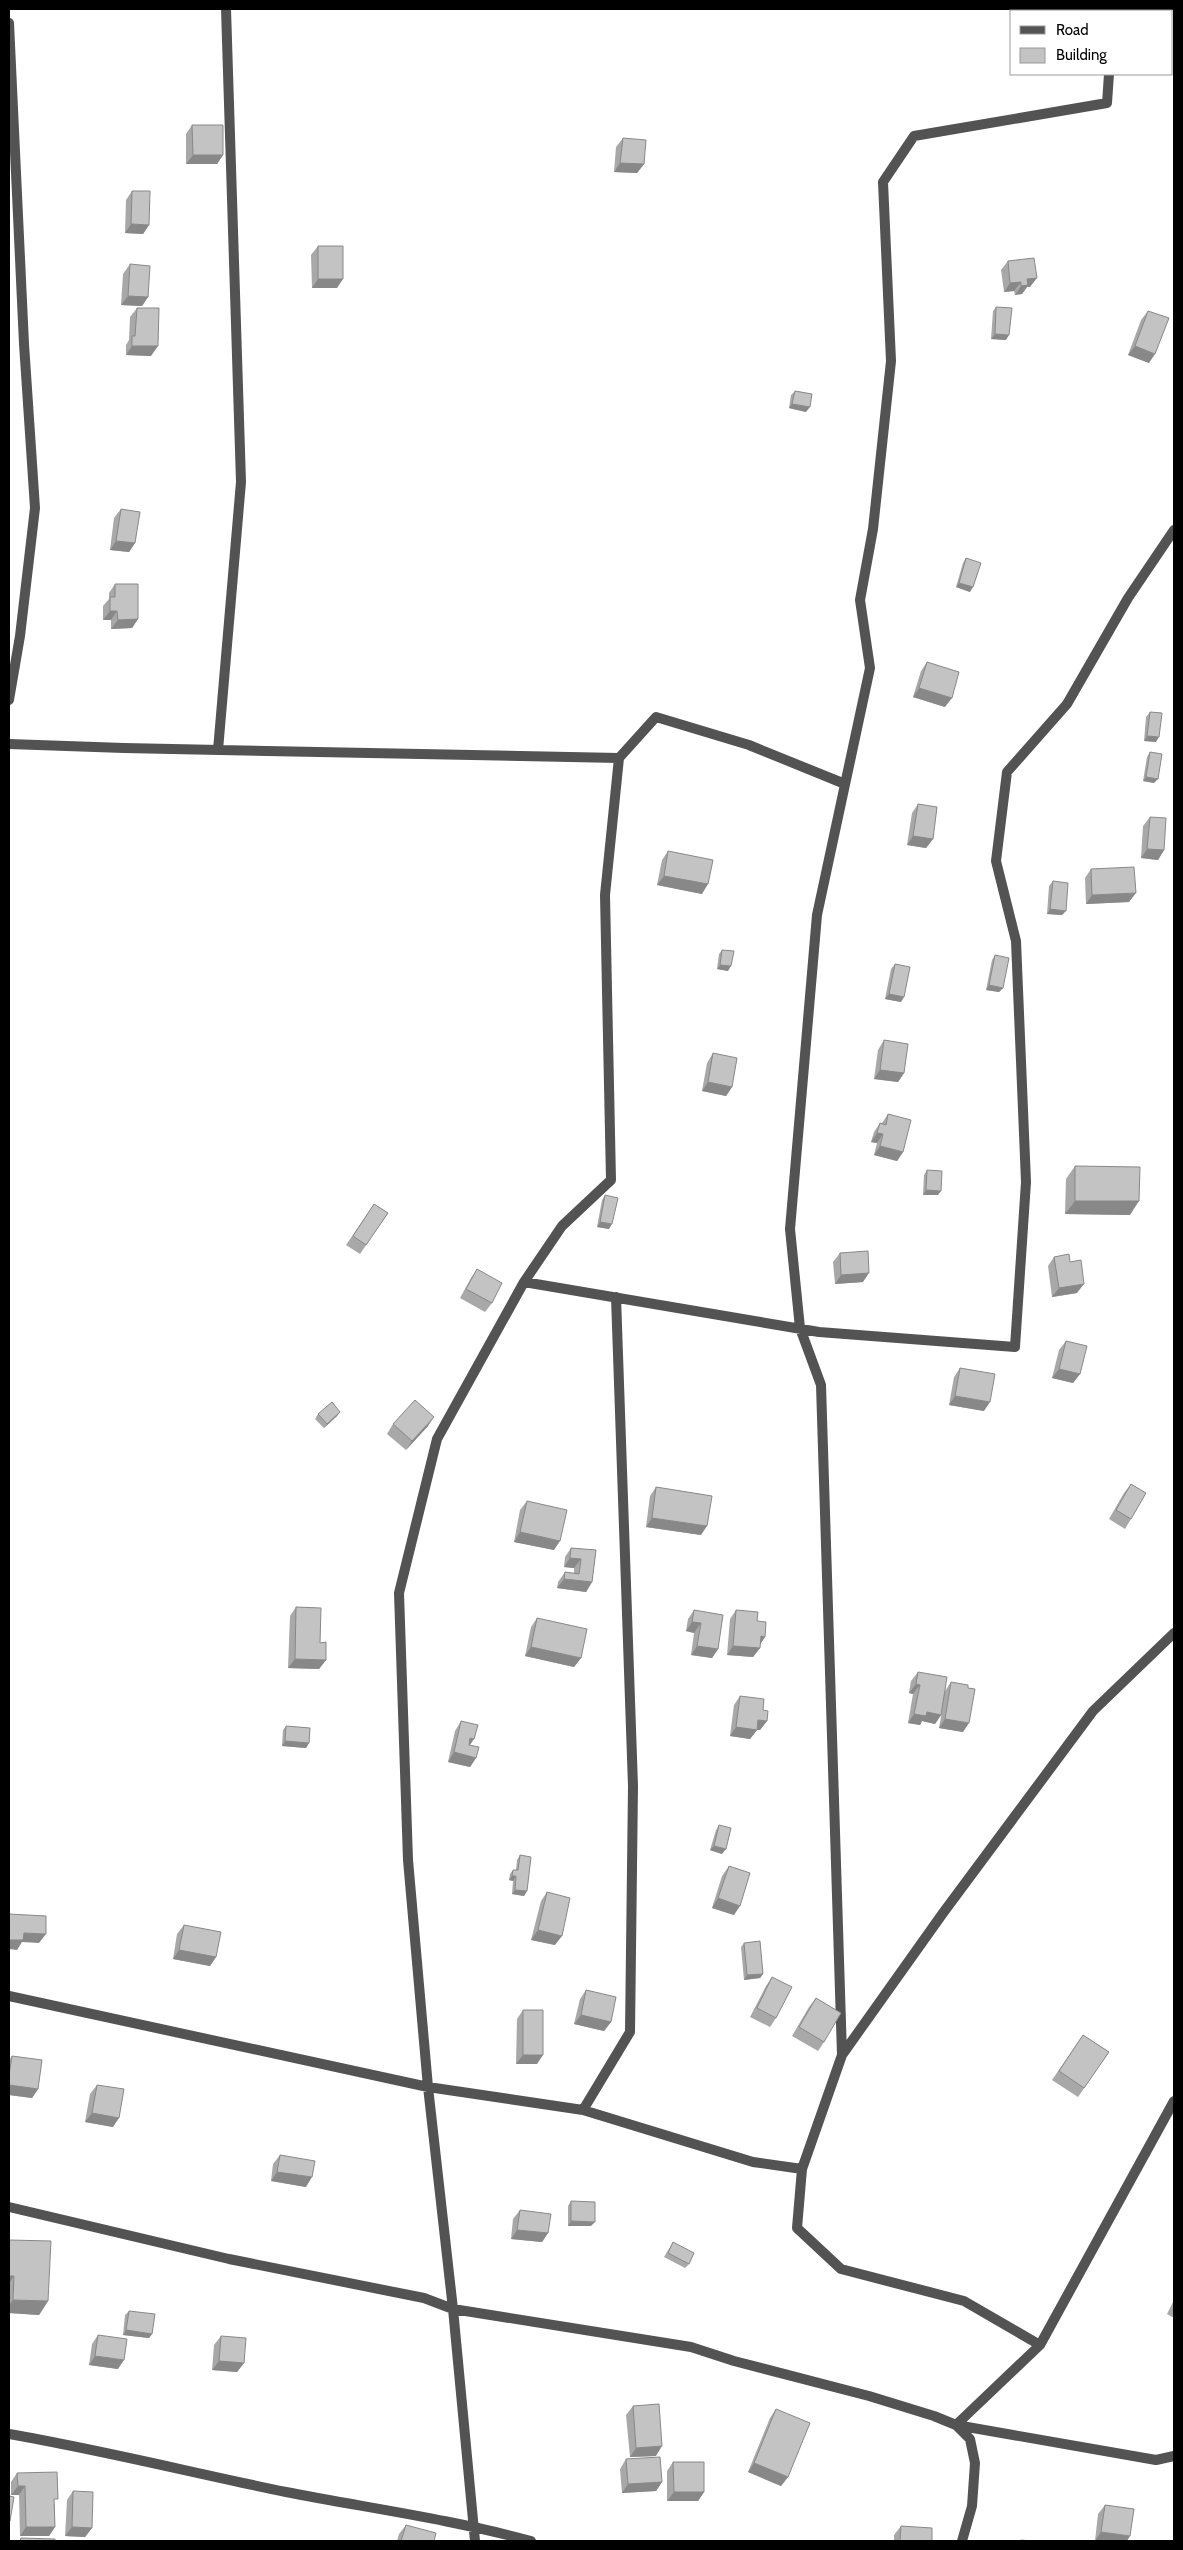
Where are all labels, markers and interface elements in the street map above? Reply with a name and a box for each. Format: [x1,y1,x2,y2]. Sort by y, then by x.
legend [1010,10,1173,75]
text: Road [1056,21,1089,39]
text: Building [1056,46,1107,64]

